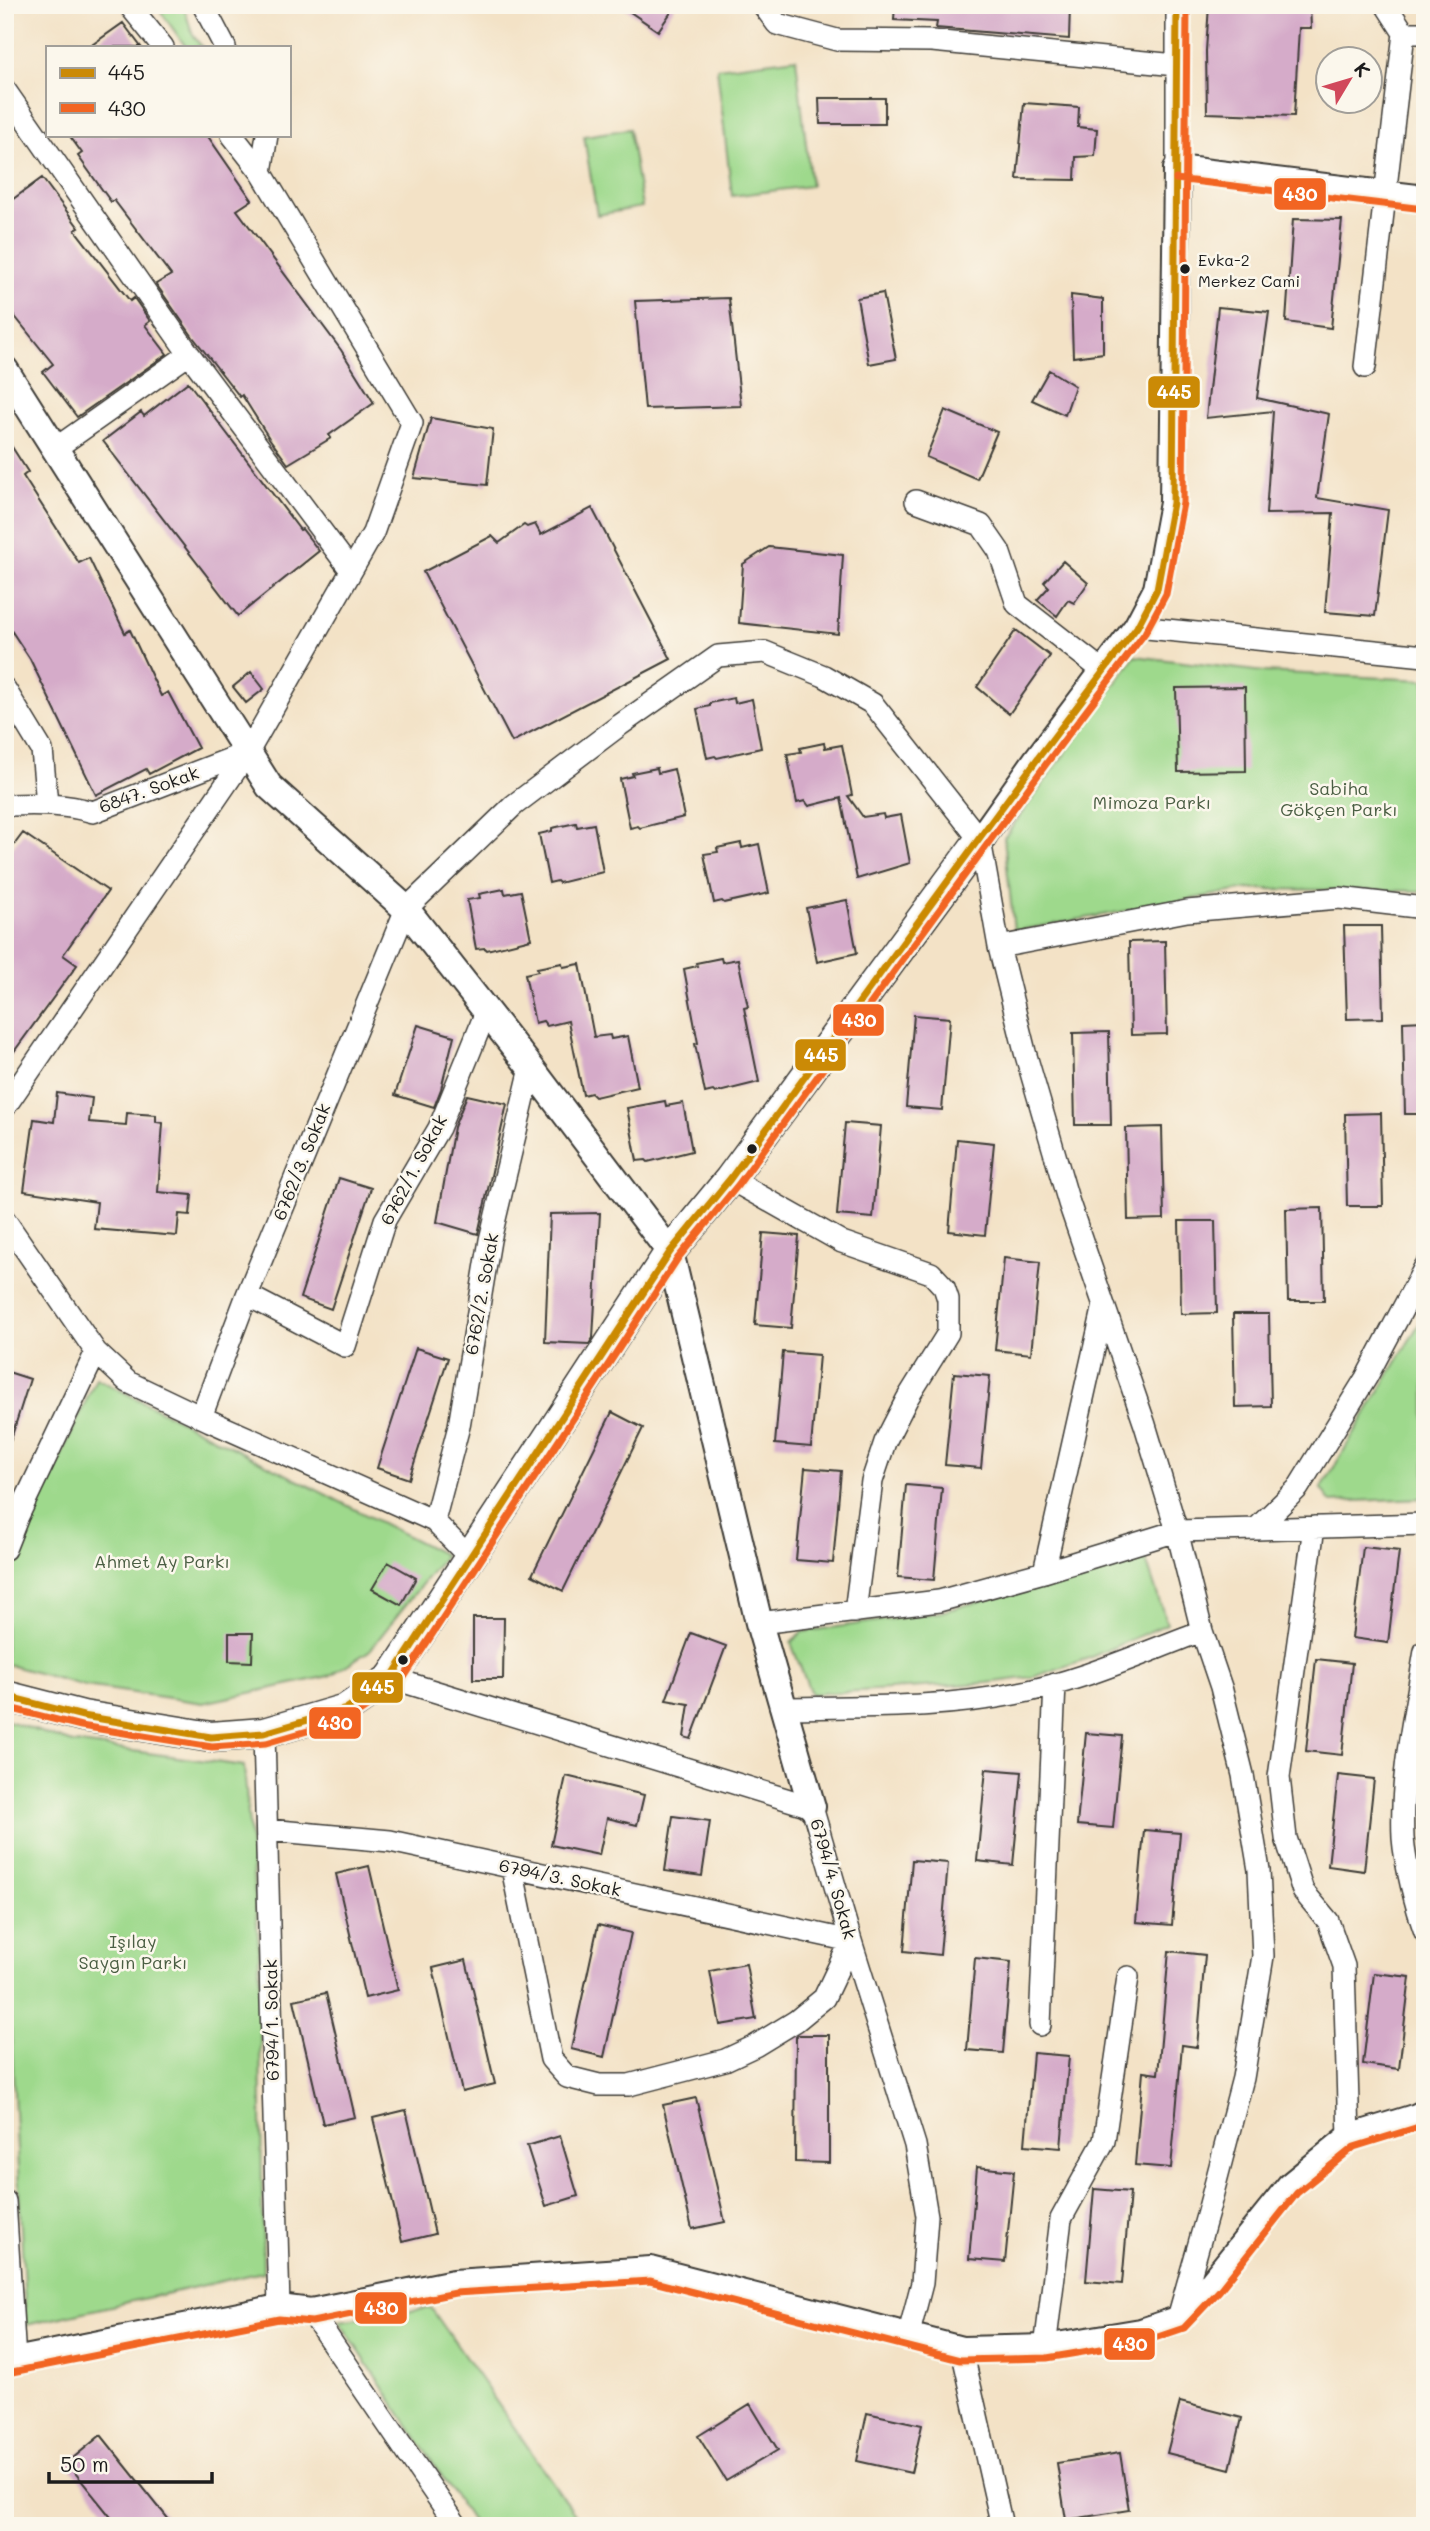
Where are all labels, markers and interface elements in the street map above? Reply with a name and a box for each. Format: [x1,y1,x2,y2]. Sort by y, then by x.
legend [46,46,290,136]
north arrow [1314,46,1384,116]
text: K [1349,57,1376,82]
text: 445 [108,58,145,85]
text: 430 [108,94,146,121]
line badge: 430 [1273,177,1327,211]
text: 430 [1282,181,1318,206]
place label: Evka-2 Merkez Cami [1198,249,1300,291]
marker: Evka-2 Merkez Cami [1178,262,1192,276]
line badge: 445 [1147,375,1201,409]
text: 445 [1156,379,1192,404]
street label: 6847. Sokak [95,760,202,818]
park label: Sabiha Gökçen Parkı [1280,776,1398,821]
park label: Mimoza Parkı [1093,790,1211,814]
line badge: 430 [832,1003,885,1037]
text: 430 [841,1007,877,1032]
line badge: 445 [794,1038,847,1072]
text: 445 [803,1042,839,1067]
street label: 6762/3. Sokak [267,1100,335,1224]
street label: 6762/1. Sokak [374,1110,452,1229]
unlabelled marker [745,1142,759,1156]
street label: 6762/2. Sokak [458,1231,504,1357]
park label: Ahmet Ay Parkı [94,1549,230,1573]
unlabelled marker [396,1653,410,1667]
line badge: 445 [351,1671,404,1704]
text: 445 [359,1674,395,1699]
line badge: 430 [308,1706,362,1740]
text: 430 [317,1710,353,1735]
street label: 6794/4. Sokak [805,1816,863,1942]
street label: 6794/3. Sokak [497,1852,624,1902]
park label: Işılay Saygın Parkı [78,1929,188,1974]
street label: 6794/1. Sokak [258,1959,284,2081]
line badge: 430 [354,2291,408,2325]
text: 430 [363,2295,399,2320]
line badge: 430 [1103,2327,1156,2361]
text: 430 [1112,2331,1148,2356]
scale bar [49,2440,212,2484]
text: 50 m [60,2450,109,2477]

